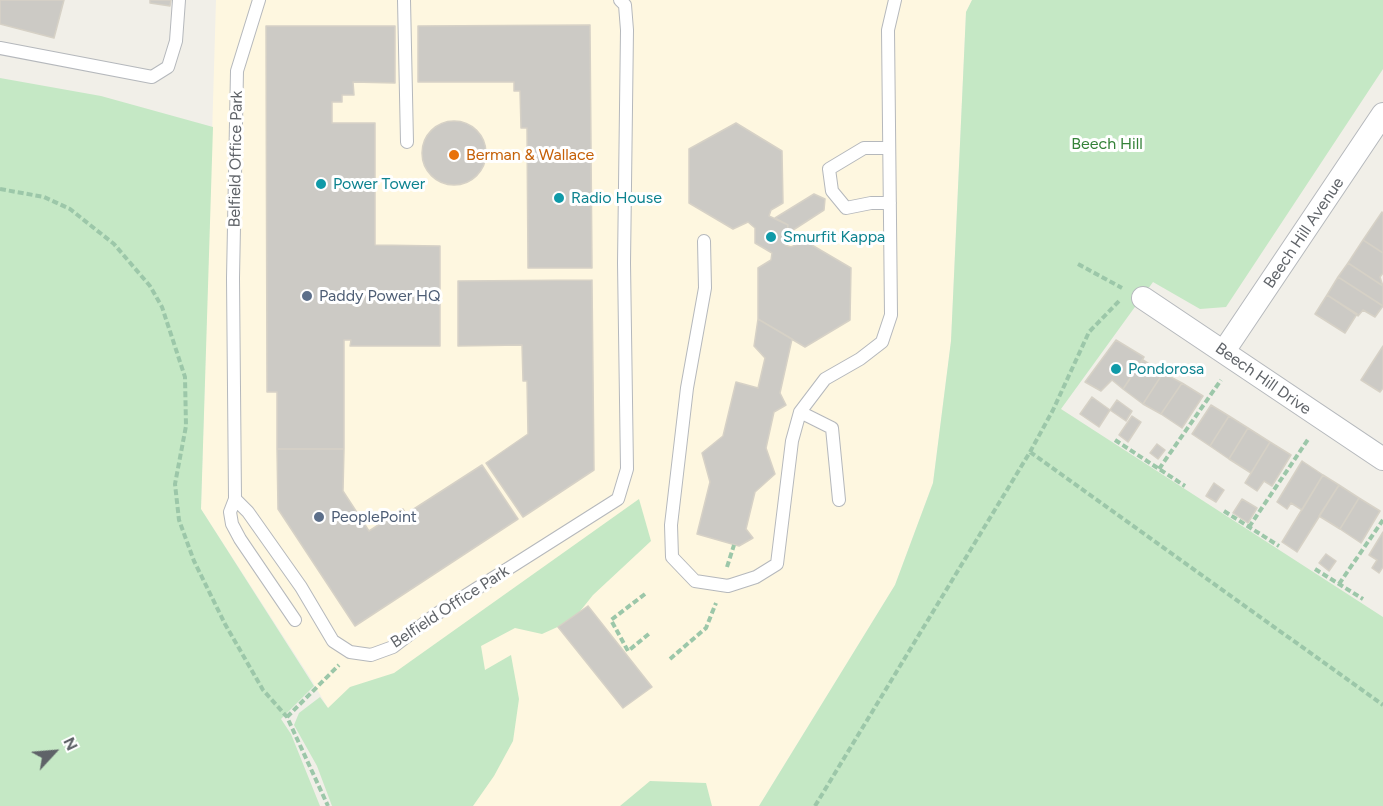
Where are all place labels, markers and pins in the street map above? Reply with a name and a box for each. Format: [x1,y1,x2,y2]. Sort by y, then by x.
place label: Berman & Wallace [466,145,594,165]
marker: Berman & Wallace [447,148,461,162]
place label: Power Tower [333,174,425,194]
marker: Power Tower [314,177,328,191]
place label: Radio House [571,188,662,208]
marker: Radio House [552,191,566,205]
place label: Smurfit Kappa [783,227,885,247]
marker: Smurfit Kappa [764,230,778,244]
place label: Paddy Power HQ [319,286,441,306]
marker: Paddy Power HQ [300,289,314,303]
place label: Pondorosa [1128,359,1204,379]
marker: Pondorosa [1109,362,1123,376]
place label: PeoplePoint [331,507,417,527]
marker: PeoplePoint [312,510,326,524]

